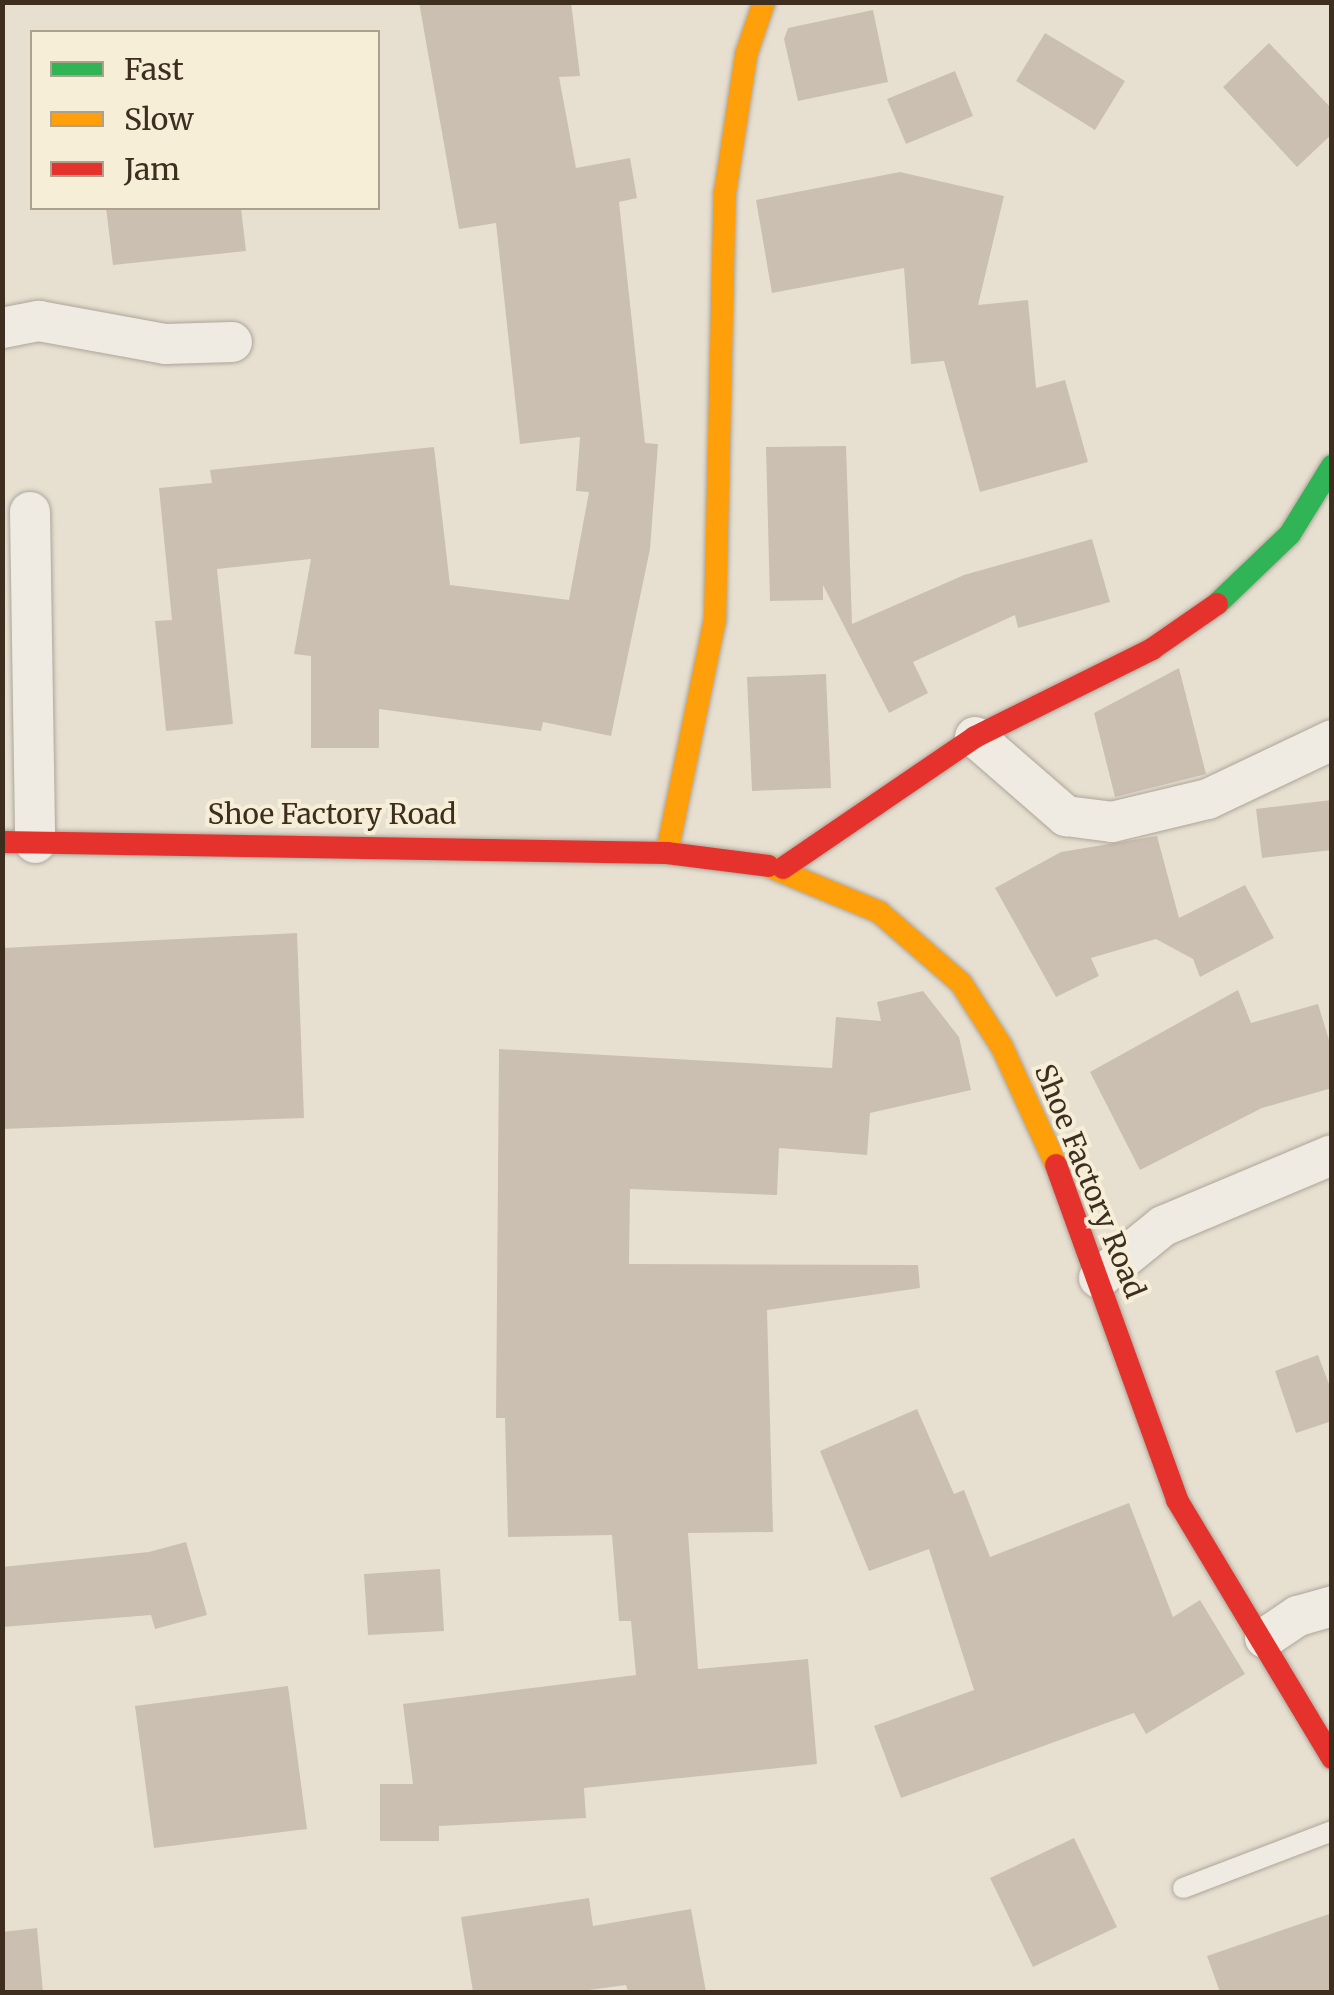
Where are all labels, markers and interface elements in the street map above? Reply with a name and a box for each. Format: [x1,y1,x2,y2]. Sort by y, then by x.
legend [30,30,380,210]
text: Fast [124,50,184,88]
text: Slow [124,100,194,138]
text: Jam [124,150,180,188]
street label: Shoe Factory Road [208,797,456,831]
street label: Shoe Factory Road [1028,1059,1152,1303]

